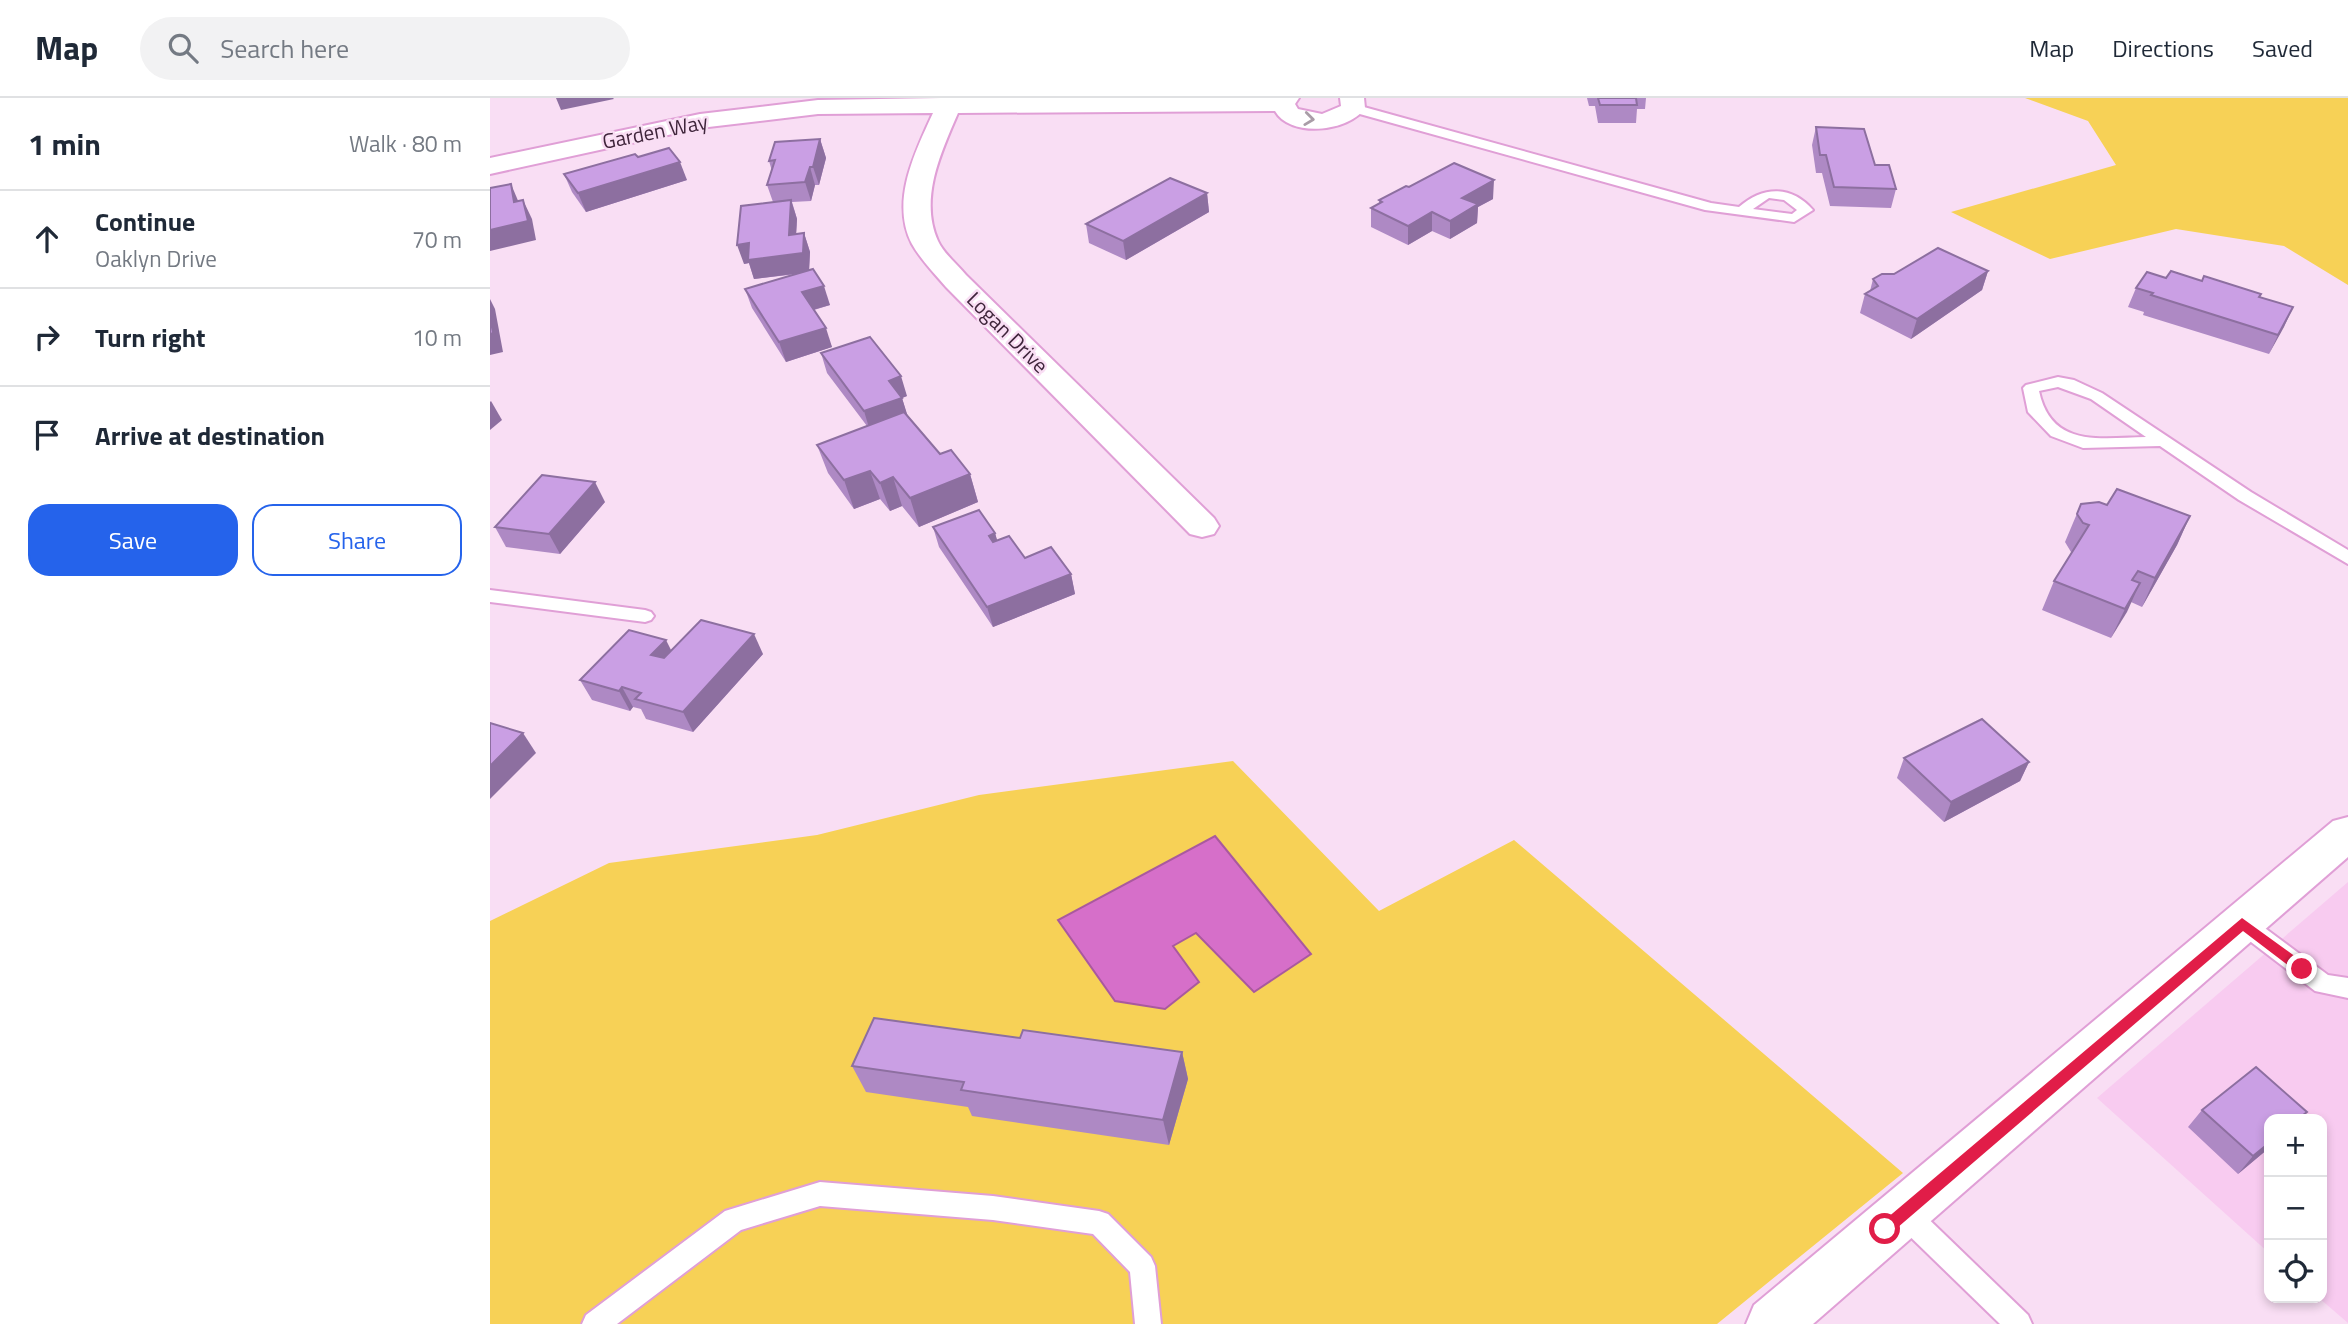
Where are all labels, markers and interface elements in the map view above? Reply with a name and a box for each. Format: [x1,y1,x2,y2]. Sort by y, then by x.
search box [140,17,630,80]
text: Map [35,23,98,73]
icon: search [164,29,202,67]
text: Search here [220,29,349,68]
text: Map [2029,30,2074,66]
text: Directions [2112,30,2214,66]
text: Saved [2252,30,2313,66]
street label: Garden Way [599,105,711,157]
one-way arrow [1303,112,1315,127]
text: 1 min [28,121,101,167]
text: Walk · 80 m [349,126,462,161]
text: Continue [95,202,195,241]
icon: ahead [28,220,66,258]
text: 70 m [412,222,462,257]
text: Oaklyn Drive [95,241,217,276]
street label: Logan Drive [960,284,1056,380]
icon: right [28,318,66,356]
text: Turn right [95,318,206,357]
text: 10 m [412,320,462,355]
icon: arrive [28,416,66,454]
text: Arrive at destination [95,416,325,455]
button: Save [28,504,238,576]
button: Share [252,504,462,576]
route end [2286,953,2317,984]
map controls [2264,1114,2327,1303]
button: + [2264,1114,2327,1177]
button: − [2264,1177,2327,1240]
route start [1869,1213,1900,1244]
button: locate [2264,1240,2327,1303]

